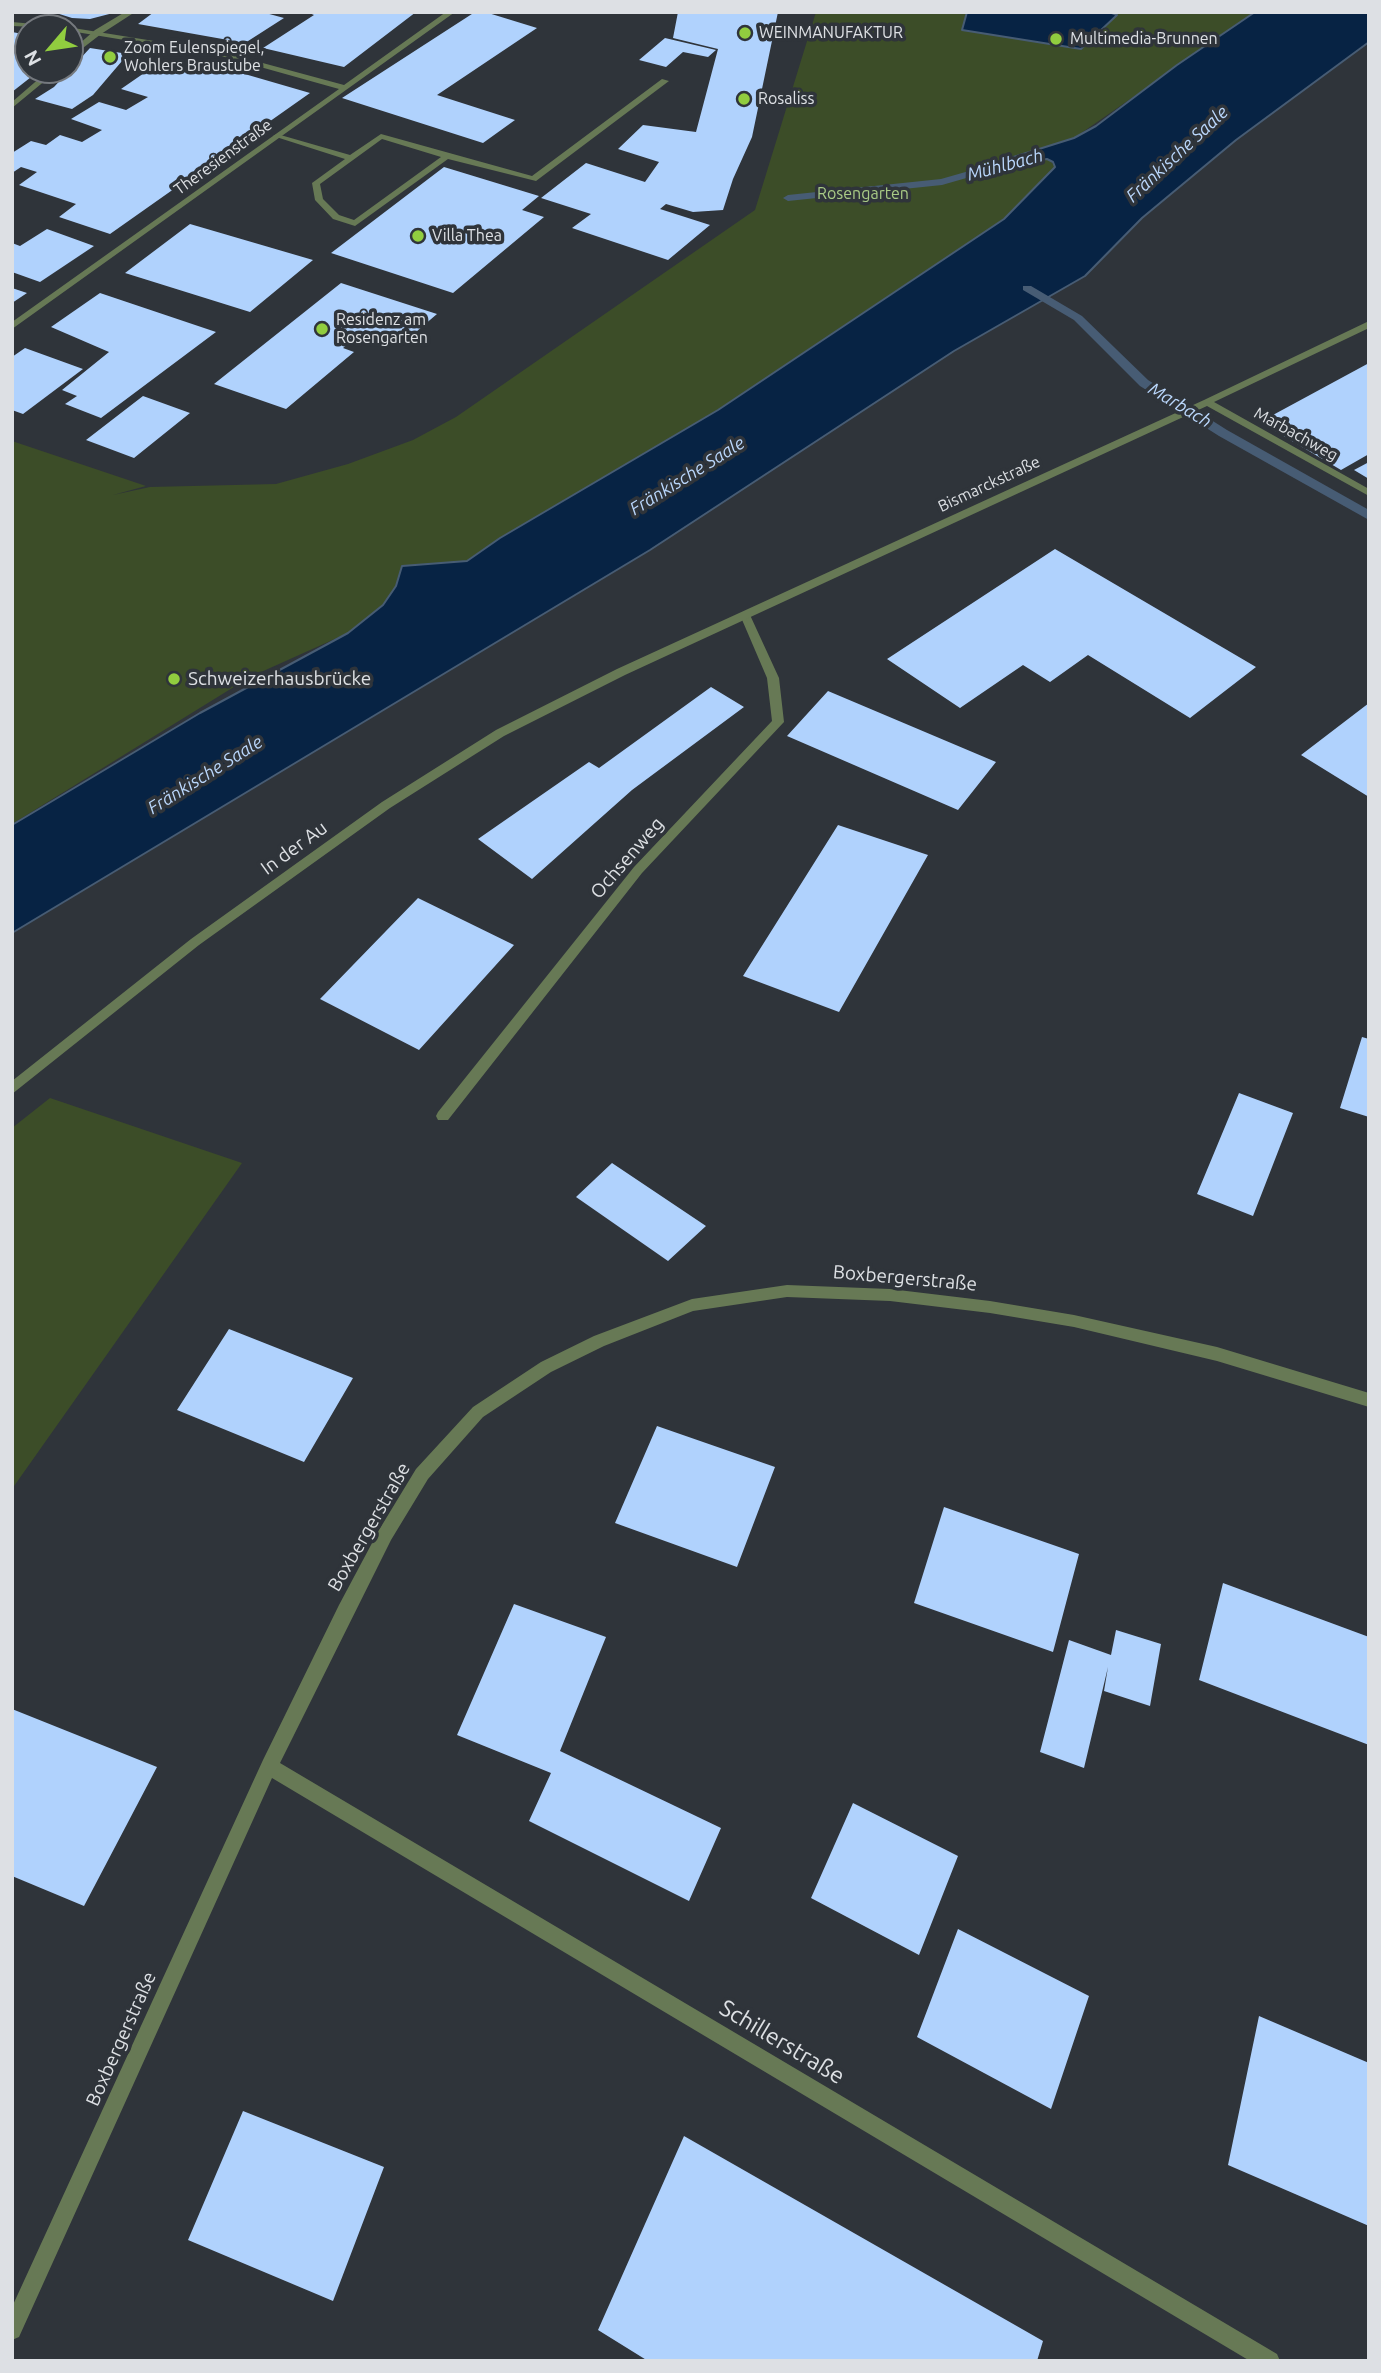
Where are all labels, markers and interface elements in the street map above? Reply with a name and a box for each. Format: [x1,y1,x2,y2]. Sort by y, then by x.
north arrow [14,14,84,84]
place label: WEINMANUFAKTUR [759,23,903,43]
marker: WEINMANUFAKTUR [737,25,753,41]
place label: Multimedia-Brunnen [1070,29,1218,49]
marker: Multimedia-Brunnen [1048,31,1064,47]
place label: Zoom Eulenspiegel, Wohlers Braustube [124,38,264,76]
text: N [19,47,45,70]
marker: Zoom Eulenspiegel, Wohlers Braustube [102,49,118,65]
place label: Rosaliss [758,89,814,109]
marker: Rosaliss [736,91,752,107]
water label: Fränkische Saale [1122,101,1232,207]
street label: Theresienstraße [170,115,276,199]
water label: Mühlbach [965,144,1045,186]
park label: Rosengarten [817,184,909,204]
place label: Villa Thea [432,226,502,246]
marker: Villa Thea [410,228,426,244]
place label: Residenz am Rosengarten [336,310,428,348]
marker: Residenz am Rosengarten [314,321,330,337]
water label: Marbach [1145,378,1215,432]
street label: Marbachweg [1251,403,1341,465]
water label: Fränkische Saale [626,432,748,520]
street label: Bismarckstraße [935,452,1043,516]
place label: Schweizerhausbrücke [188,668,371,690]
marker: Schweizerhausbrücke [166,671,182,687]
water label: Fränkische Saale [144,731,266,819]
street label: Ochsenweg [586,813,668,903]
street label: In der Au [256,816,332,880]
street label: Boxbergerstraße [832,1260,978,1296]
street label: Boxbergerstraße [323,1459,415,1595]
street label: Boxbergerstraße [81,1968,161,2110]
street label: Schillerstraße [714,1994,850,2090]

